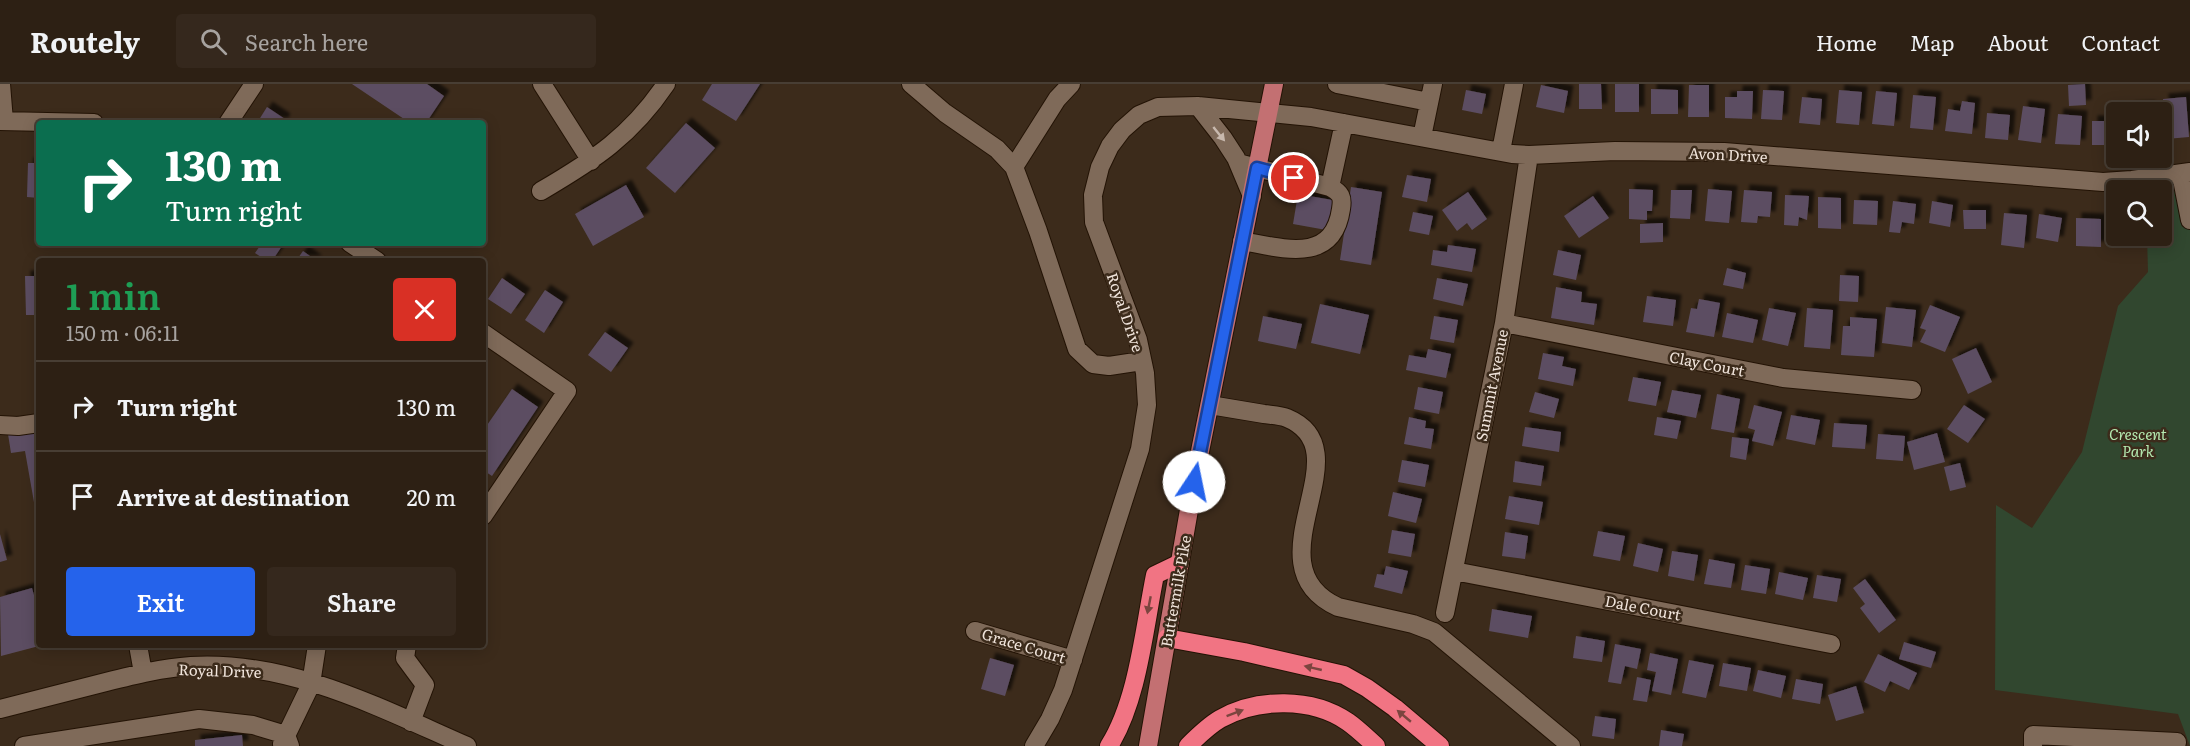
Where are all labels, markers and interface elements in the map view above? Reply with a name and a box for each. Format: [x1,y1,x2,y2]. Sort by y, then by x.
search box [176,14,596,68]
text: Routely [30,20,140,62]
icon: search [197,25,230,58]
text: Search here [245,25,368,58]
text: Home [1816,26,1877,57]
text: Map [1910,26,1954,57]
text: About [1987,26,2049,57]
text: Contact [2082,26,2160,57]
map controls [2106,102,2172,246]
button: sound [2106,102,2172,168]
one-way arrow [1213,126,1225,141]
text: 130 m [165,132,282,194]
street label: Avon Drive [1688,140,1768,168]
icon: right [66,144,144,222]
pin [1268,152,1319,203]
icon: arrive [1277,161,1310,194]
button: search [2106,180,2172,246]
text: Turn right [165,189,302,229]
text: 1 min [66,268,161,321]
street label: Royal Drive [1102,269,1150,355]
button: close [393,278,456,341]
text: 150 m · 06:11 [66,317,179,347]
street label: Summit Avenue [1469,327,1513,443]
street label: Clay Court [1667,344,1747,382]
icon: right [66,390,99,423]
text: Turn right [117,390,237,423]
text: 130 m [397,390,456,423]
park label: Crescent Park [2109,422,2167,462]
position arrow [1162,450,1226,514]
icon: arrive [66,480,99,513]
text: Arrive at destination [117,480,350,513]
text: 20 m [406,480,456,513]
street label: Buttermilk Pike [1154,533,1196,649]
button: Exit [66,567,255,636]
button: Share [267,567,456,636]
street label: Dale Court [1603,588,1683,626]
one-way arrow [1144,596,1153,615]
street label: Grace Court [979,621,1069,669]
street label: Royal Drive [178,657,262,683]
one-way arrow [1303,662,1322,672]
one-way arrow [1226,708,1244,717]
one-way arrow [1397,710,1412,723]

